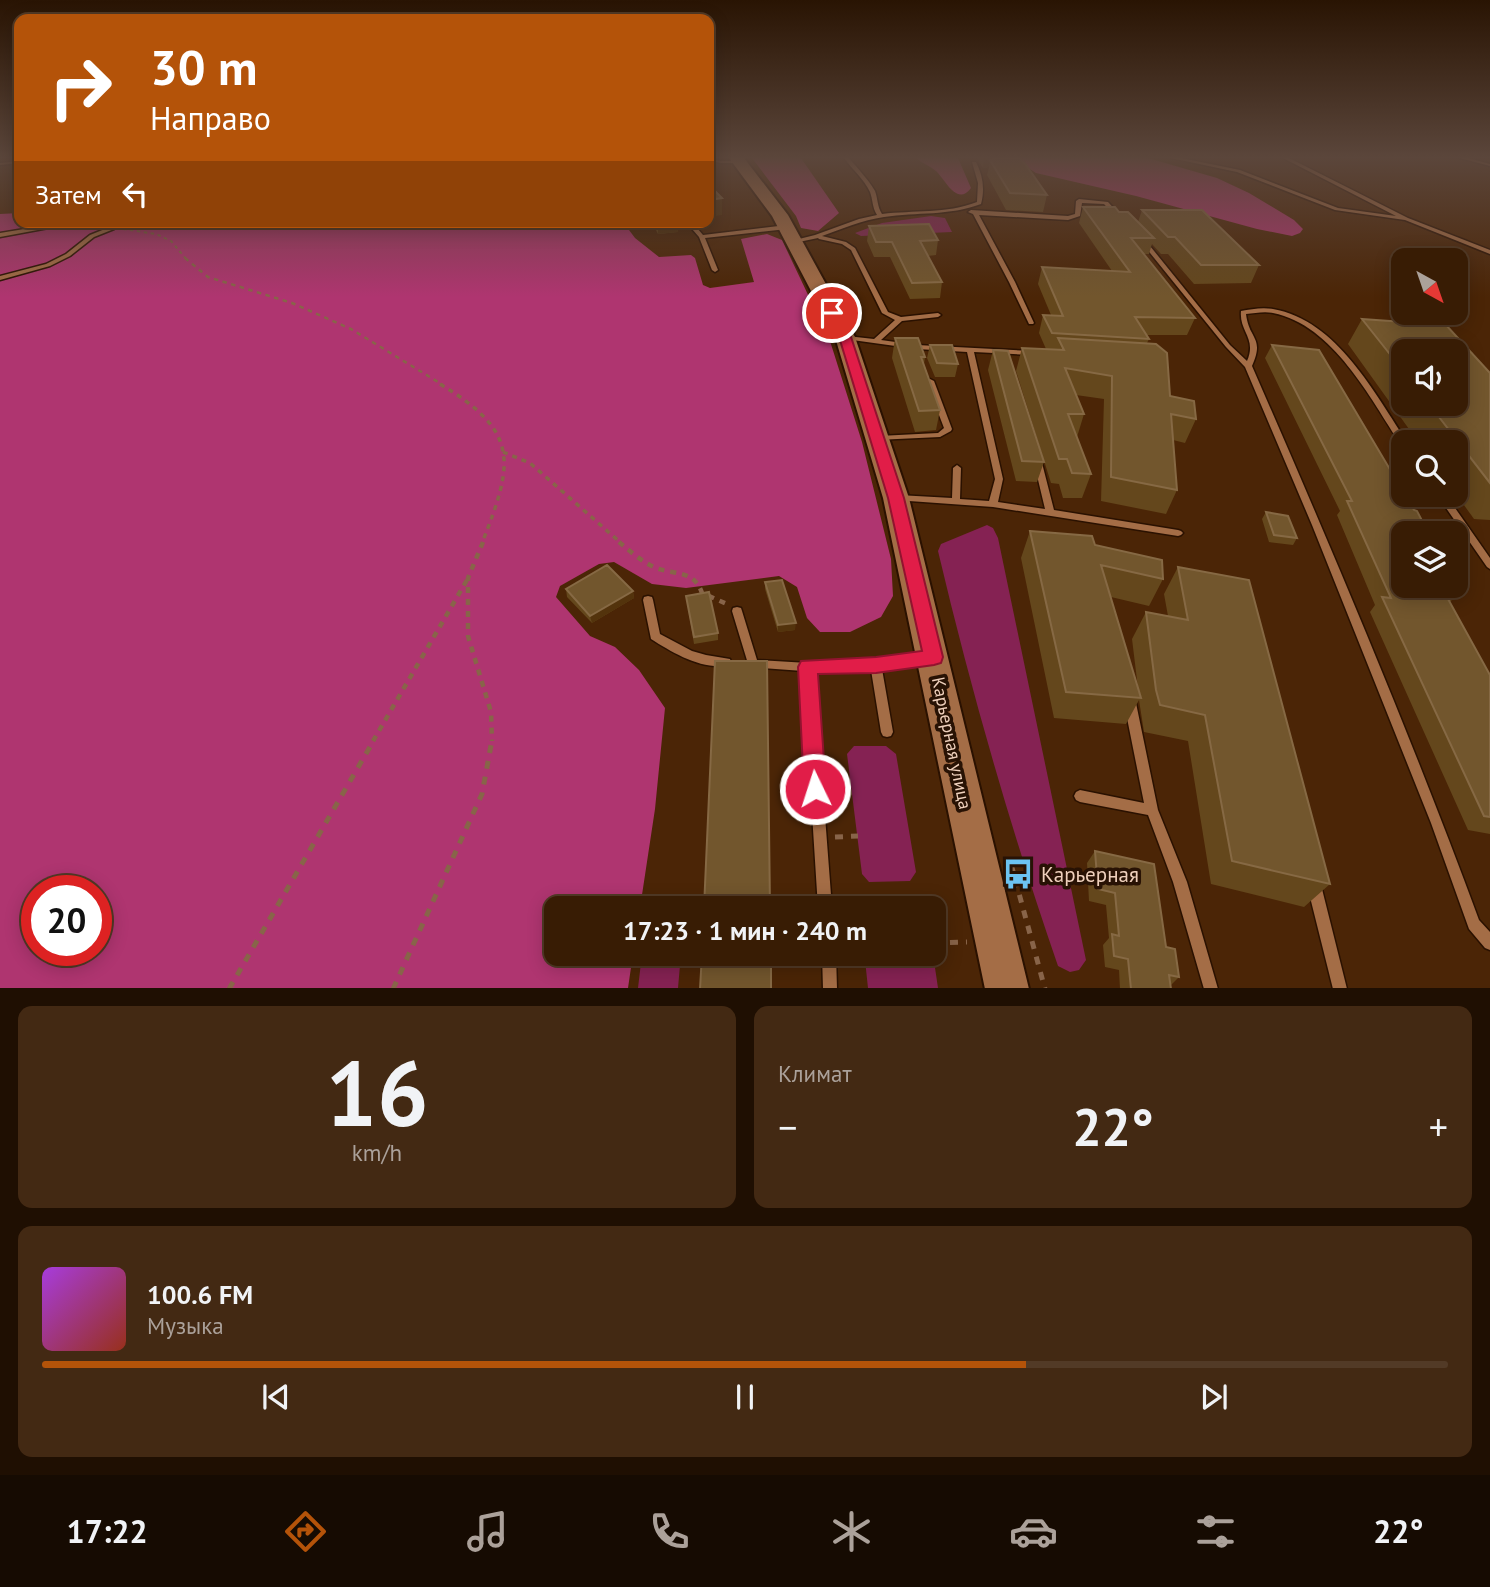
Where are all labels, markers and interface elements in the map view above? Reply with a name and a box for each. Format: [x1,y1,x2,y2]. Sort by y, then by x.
text: 30 m [150,35,257,99]
icon: right [35,42,126,133]
text: Направо [150,97,271,139]
icon: left [116,175,154,213]
text: Затем [35,178,102,211]
north arrow [1391,248,1468,326]
map controls [1391,248,1468,598]
pin [802,283,862,343]
icon: arrive [813,294,851,332]
button: sound [1391,339,1468,416]
button: search [1391,430,1468,507]
button: layers [1391,521,1468,598]
street label: Карьерная улица [927,675,977,811]
position arrow [778,752,852,826]
bus stop icon: Карьерная [1001,857,1035,891]
place label: Карьерная [1041,861,1139,888]
speed limit sign: 20 [21,875,112,966]
text: 17:23 · 1 мин · 240 m [623,914,867,947]
text: 16 [325,1033,429,1151]
text: Климат [778,1059,852,1088]
text: 22° [1072,1093,1154,1160]
text: − [778,1102,797,1151]
text: + [1429,1102,1448,1151]
text: km/h [352,1138,402,1167]
text: 100.6 FM [147,1278,253,1311]
text: Музыка [147,1311,224,1340]
icon: previous [257,1378,295,1416]
icon: pause [726,1378,764,1416]
icon: next [1195,1378,1233,1416]
icon: directions [281,1507,330,1556]
icon: music [463,1507,512,1556]
icon: phone [645,1507,694,1556]
icon: climate [827,1507,876,1556]
icon: car [1009,1507,1058,1556]
icon: filters [1191,1507,1240,1556]
text: 17:22 [67,1510,148,1552]
text: 22° [1373,1510,1423,1552]

